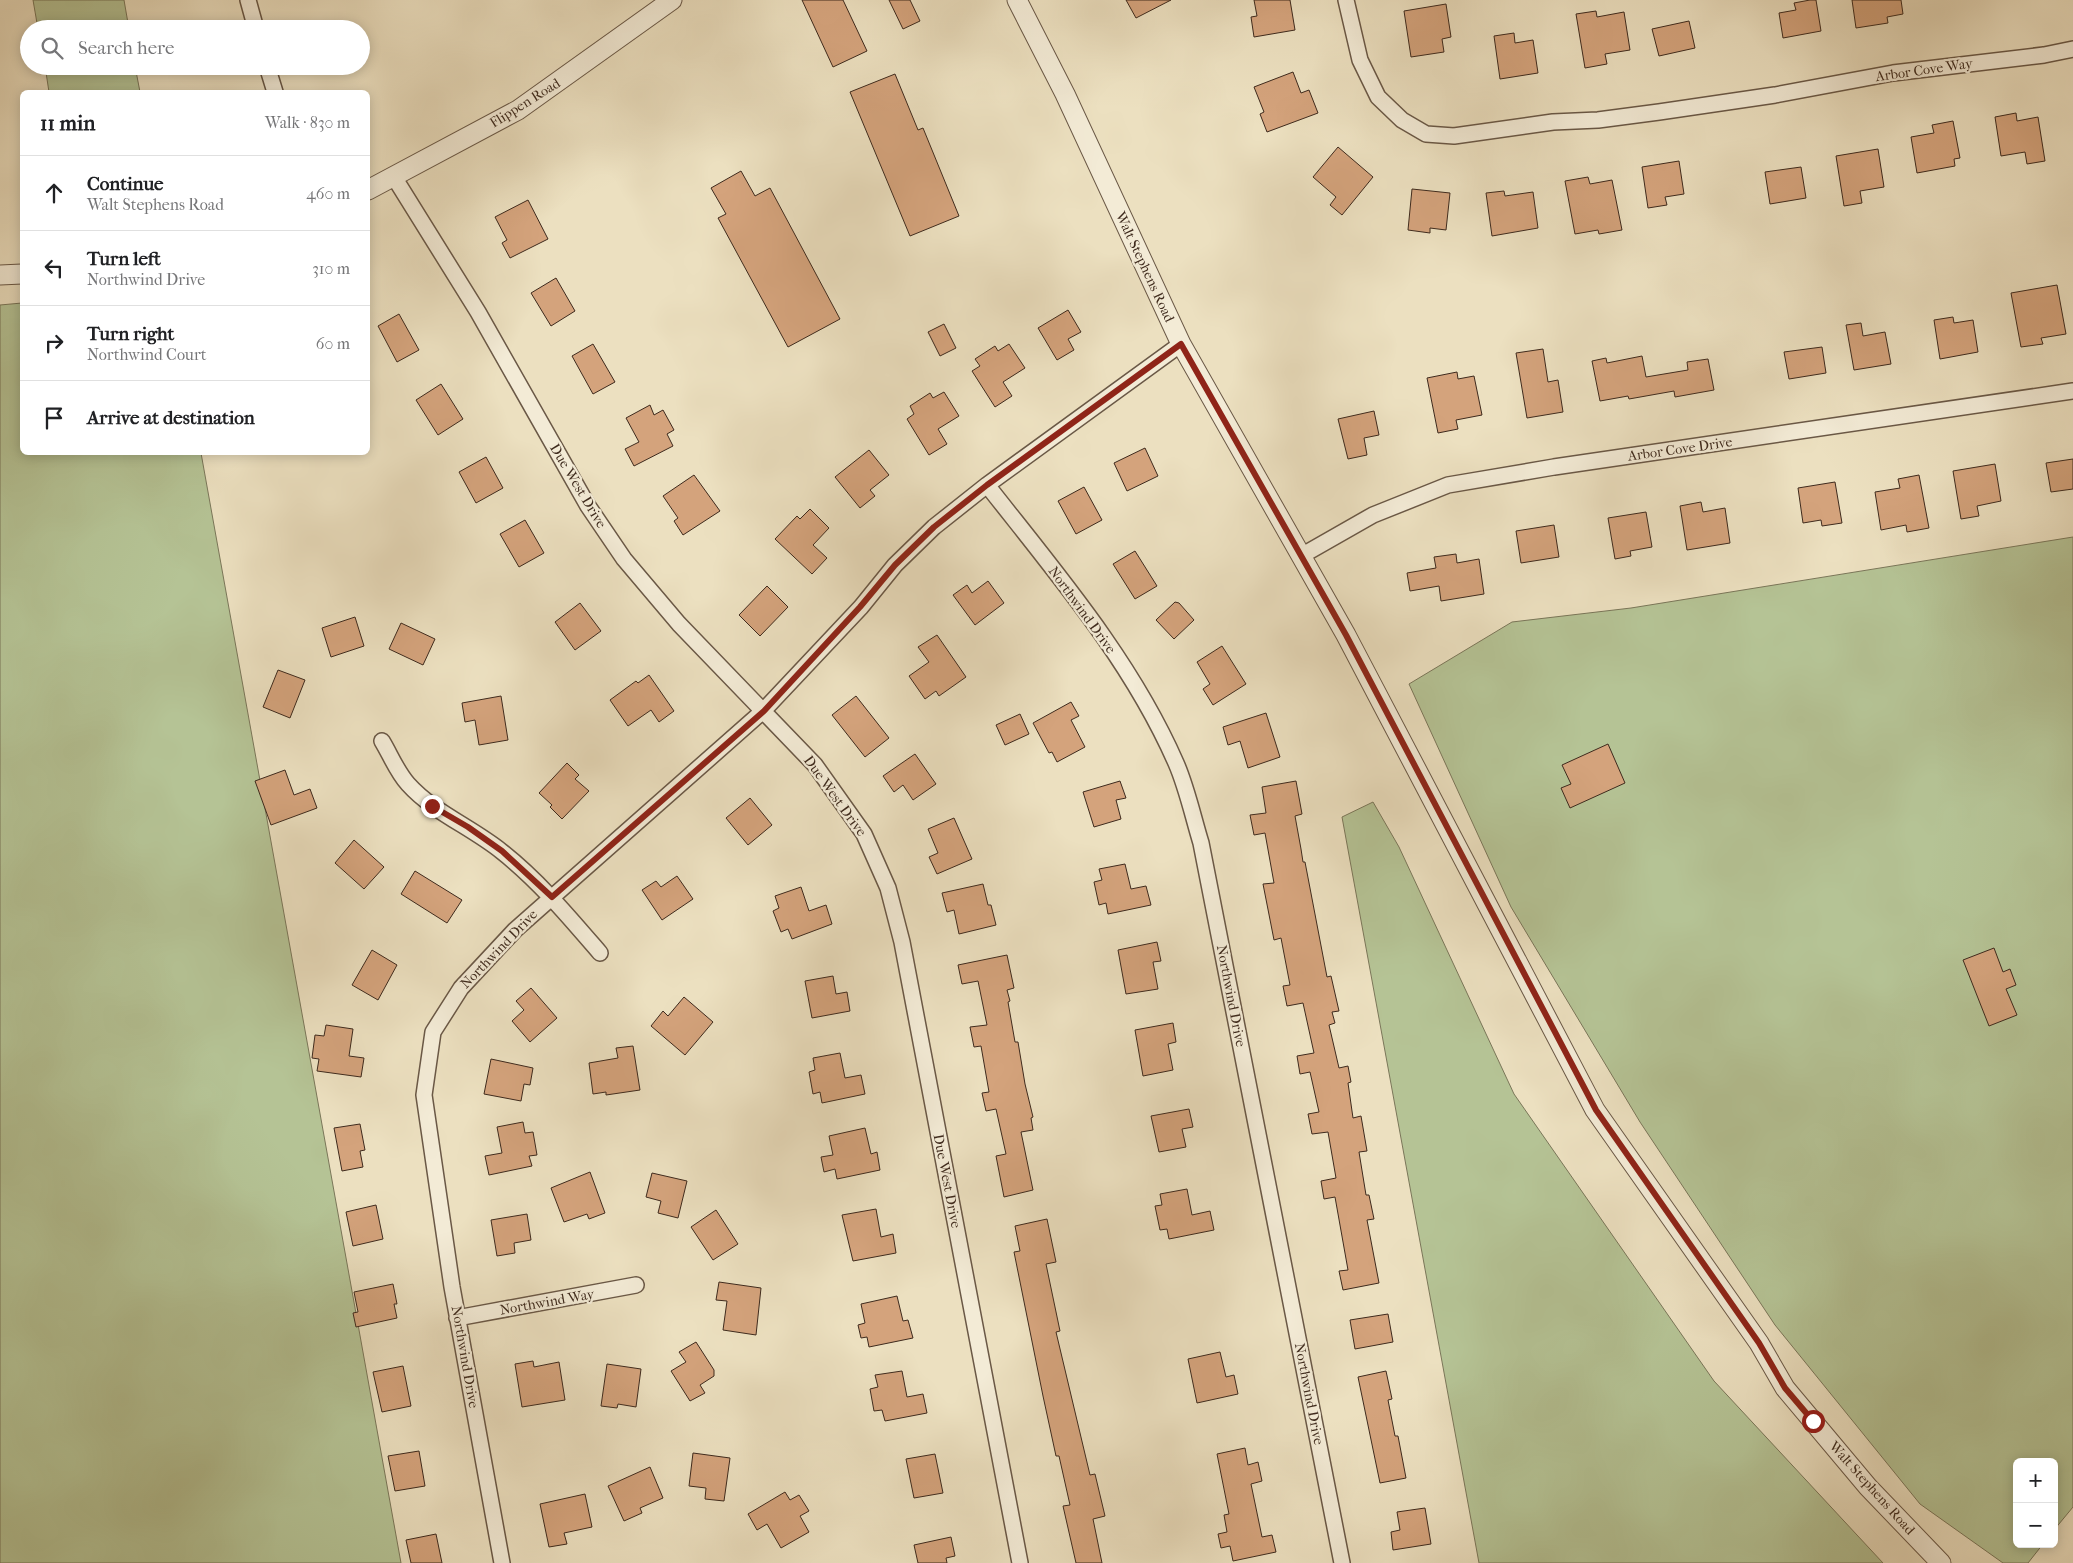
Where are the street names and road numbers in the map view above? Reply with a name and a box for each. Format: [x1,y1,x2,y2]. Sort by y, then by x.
street label: Arbor Cove Way [1873,55,1974,85]
street label: Flippen Road [487,74,564,131]
street label: Walt Stephens Road [1112,208,1178,325]
street label: Arbor Cove Drive [1626,433,1733,465]
street label: Due West Drive [546,441,610,531]
street label: Northwind Drive [1045,563,1119,657]
street label: Due West Drive [800,752,870,840]
street label: Northwind Drive [457,906,541,992]
street label: Northwind Drive [1213,944,1249,1048]
street label: Due West Drive [930,1132,964,1230]
street label: Northwind Way [498,1285,596,1319]
street label: Northwind Drive [448,1305,482,1409]
street label: Northwind Drive [1291,1342,1327,1446]
street label: Walt Stephens Road [1825,1437,1919,1538]

